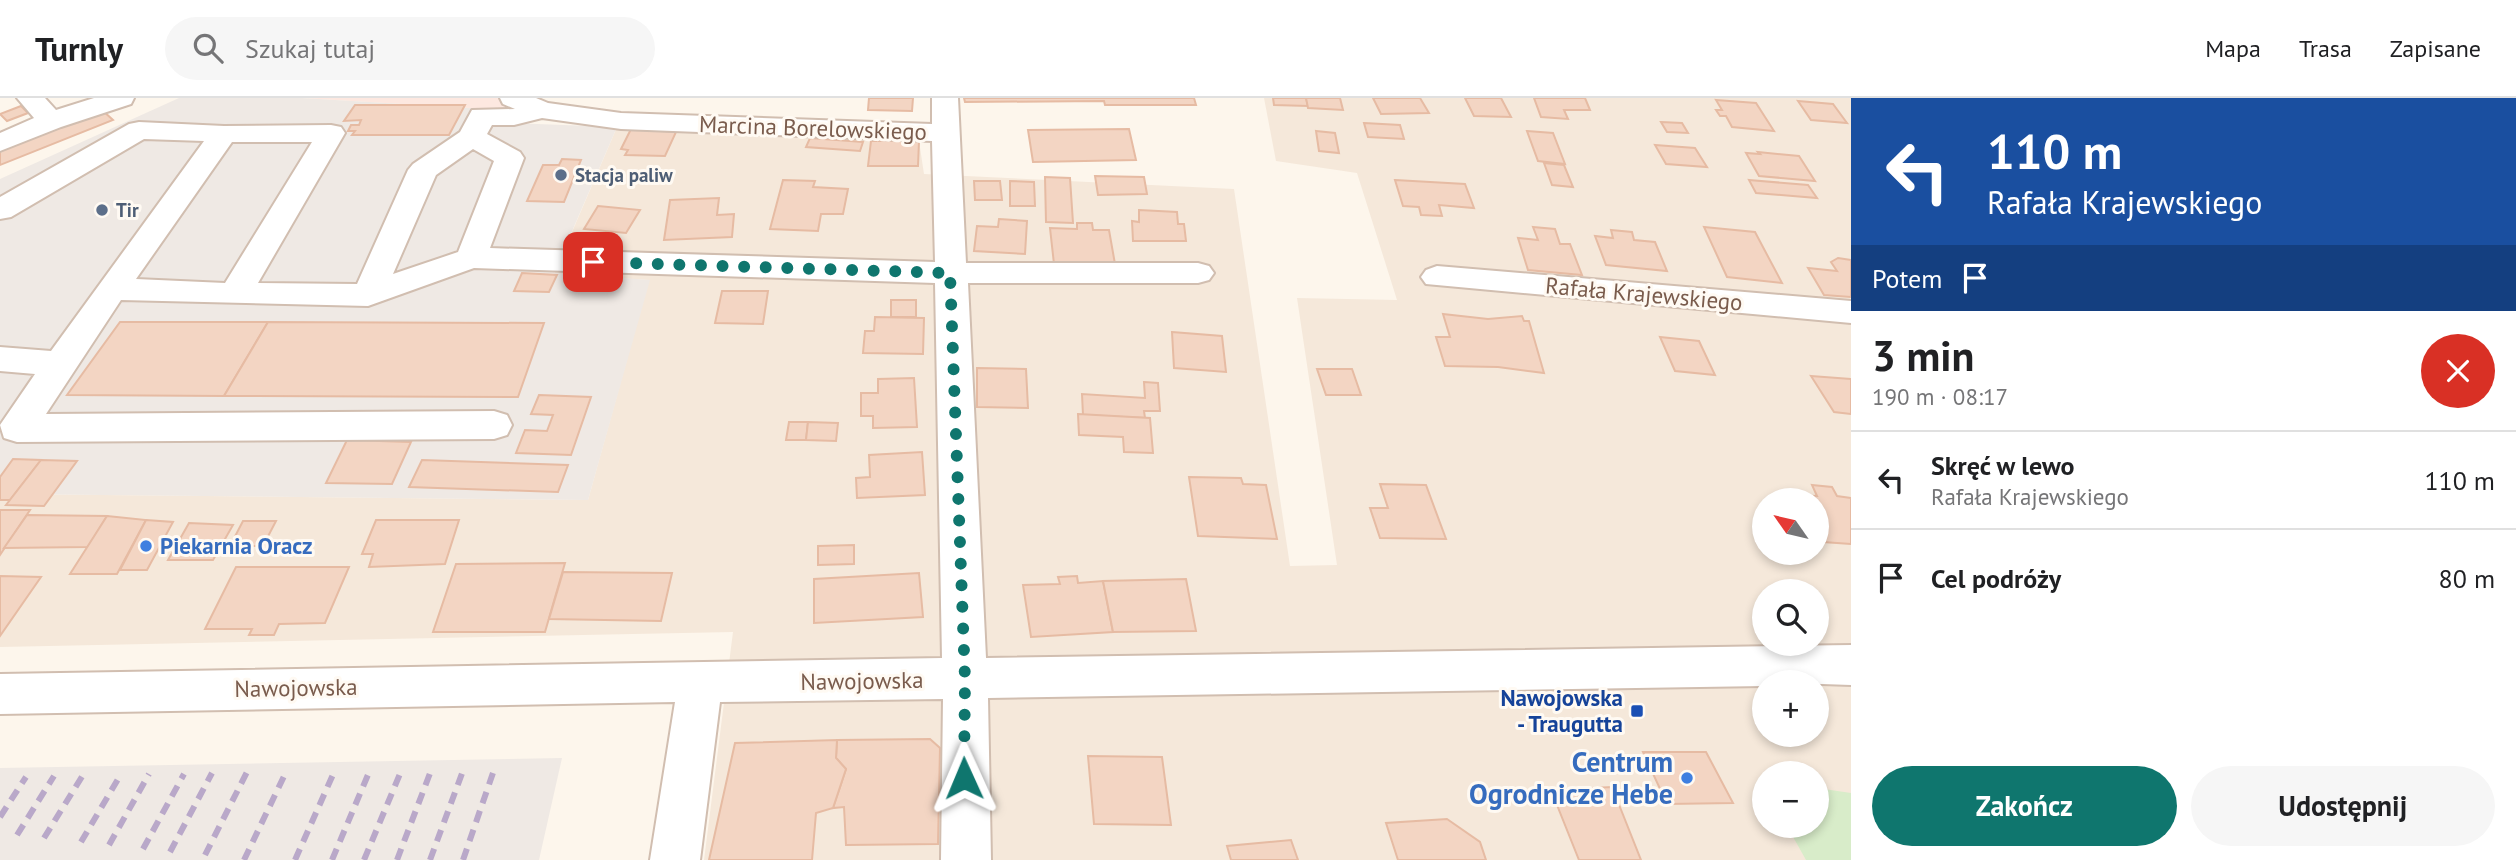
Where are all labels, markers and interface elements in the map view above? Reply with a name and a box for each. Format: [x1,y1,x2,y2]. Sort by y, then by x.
search box [165,17,655,80]
text: Turnly [35,27,123,70]
icon: search [189,29,227,67]
text: Szukaj tutaj [245,32,375,65]
text: Mapa [2205,33,2261,64]
text: Trasa [2299,33,2352,64]
text: Zapisane [2390,33,2481,64]
street label: Marcina Borelowskiego [699,109,927,146]
text: 110 m [1987,119,2122,183]
icon: left [1872,126,1963,217]
place label: Stacja paliw [575,163,673,187]
marker: Stacja paliw [553,167,569,183]
text: Rafała Krajewskiego [1987,181,2262,223]
place label: Tir [116,198,139,222]
marker: Tir [94,202,110,218]
pin [563,232,623,292]
icon: arrive [574,243,612,281]
icon: arrive [1956,259,1994,297]
text: Potem [1872,262,1942,295]
street label: Rafała Krajewskiego [1544,270,1744,317]
text: 3 min [1872,328,1974,383]
button: close [2421,334,2495,408]
text: 190 m · 08:17 [1872,382,2008,411]
text: Skręć w lewo [1931,449,2075,482]
icon: left [1872,461,1910,499]
text: 110 m [2424,464,2495,497]
text: Rafała Krajewskiego [1931,482,2129,511]
north arrow [1752,488,1829,565]
map controls [1752,488,1829,838]
place label: Piekarnia Oracz [160,531,313,560]
marker: Piekarnia Oracz [138,538,154,554]
icon: arrive [1872,559,1910,597]
text: Cel podróży [1931,562,2061,595]
text: 80 m [2439,562,2495,595]
button: search [1752,579,1829,656]
street label: Nawojowska [800,665,924,696]
button: + [1752,670,1829,747]
street label: Nawojowska [234,672,358,703]
place label: Nawojowska - Traugutta [1500,683,1623,738]
marker: Nawojowska - Traugutta [1629,703,1645,719]
position arrow [927,741,1001,815]
place label: Centrum Ogrodnicze Hebe [1469,743,1673,812]
button: − [1752,761,1829,838]
button: Zakończ [1872,766,2177,846]
button: Udostępnij [2191,766,2495,846]
marker: Centrum Ogrodnicze Hebe [1679,770,1695,786]

